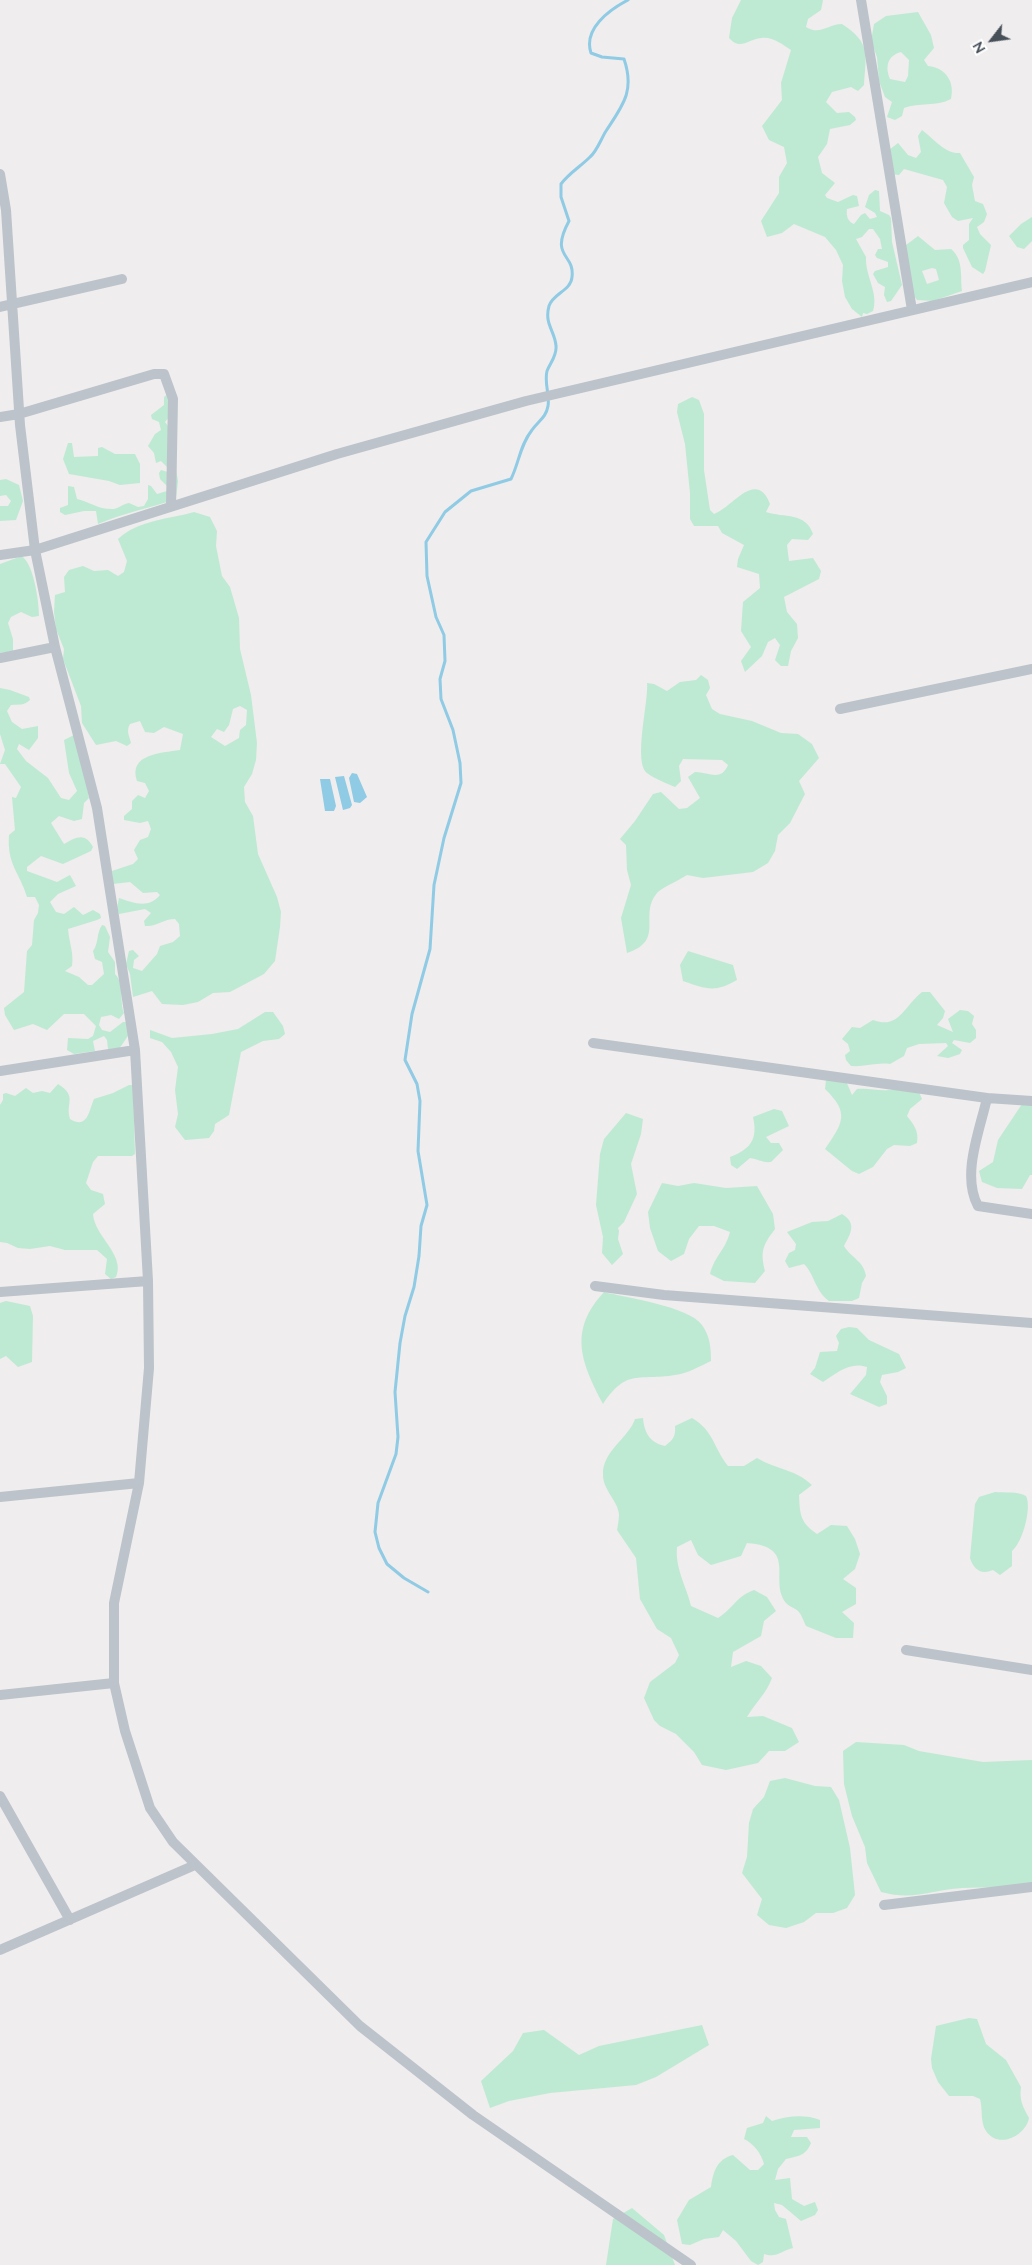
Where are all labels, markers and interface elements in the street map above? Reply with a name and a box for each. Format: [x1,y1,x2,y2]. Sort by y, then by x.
north arrow [967,15,1017,65]
text: N [969,38,989,57]

